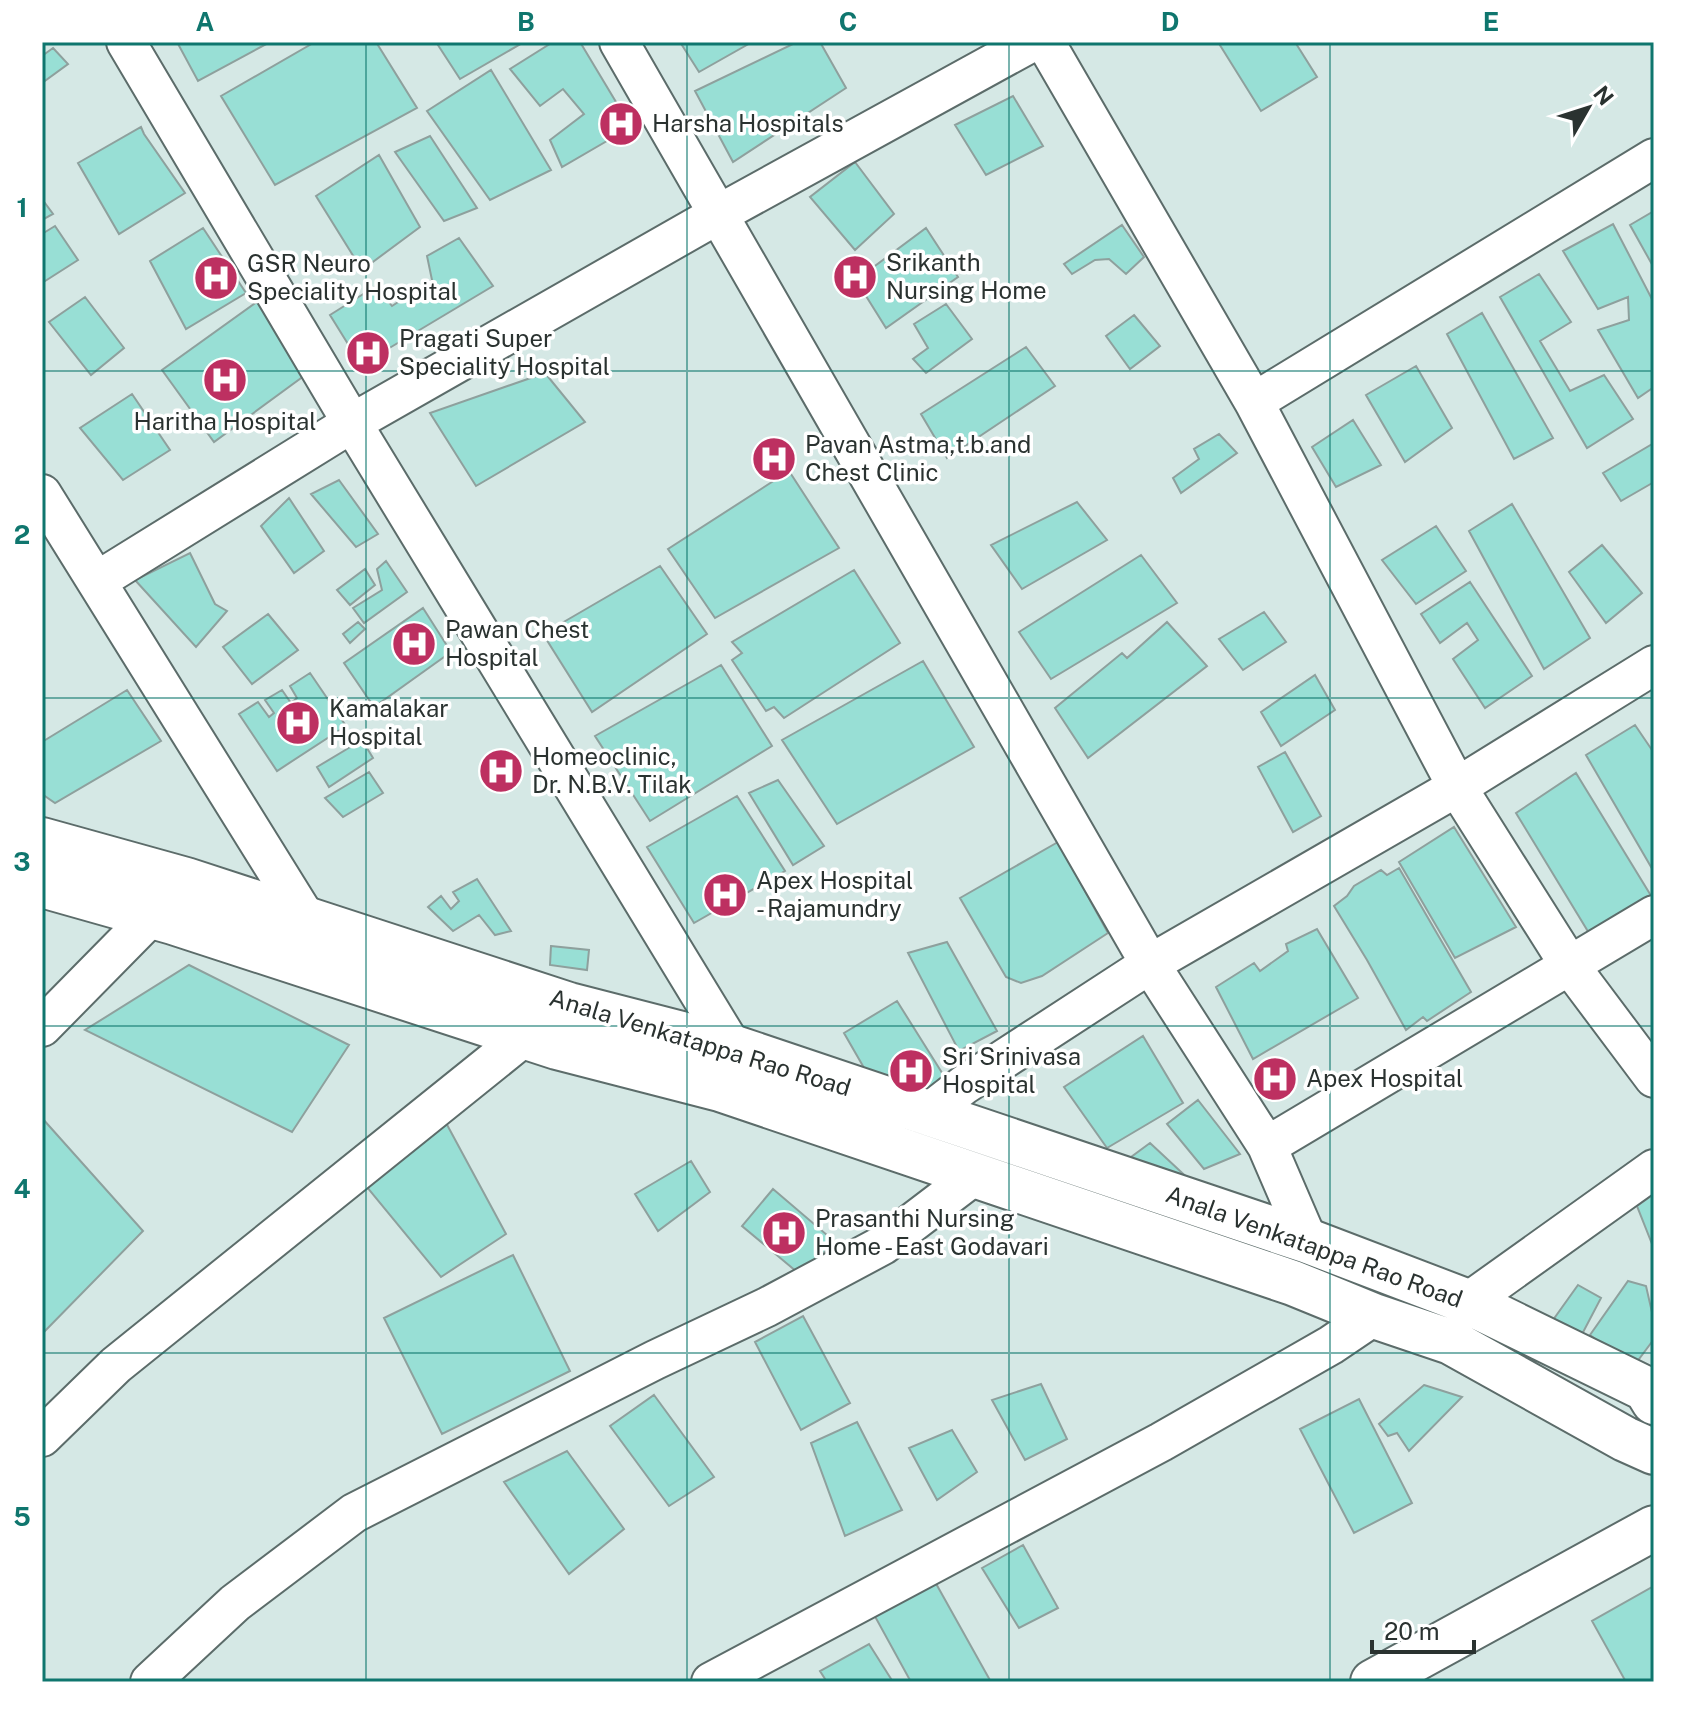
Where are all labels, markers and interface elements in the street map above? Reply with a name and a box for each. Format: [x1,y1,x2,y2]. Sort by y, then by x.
text: A [196,6,215,37]
text: B [517,6,535,37]
text: C [839,6,857,37]
text: D [1161,6,1179,37]
text: E [1483,6,1499,37]
north arrow [1548,68,1628,148]
text: N [1588,81,1619,110]
hospital icon: Harsha Hospitals [597,100,645,148]
place label: Harsha Hospitals [652,109,844,137]
text: 1 [16,192,28,223]
place label: Srikanth Nursing Home [886,248,1047,304]
place label: GSR Neuro Speciality Hospital [247,249,458,305]
hospital icon: Srikanth Nursing Home [831,253,879,301]
hospital icon: GSR Neuro Speciality Hospital [192,254,240,302]
place label: Pragati Super Speciality Hospital [399,324,610,380]
hospital icon: Pragati Super Speciality Hospital [344,329,392,377]
hospital icon: Haritha Hospital [201,356,249,404]
place label: Haritha Hospital [133,407,317,435]
place label: Pavan Astma,t.b.and Chest Clinic [805,430,1031,486]
hospital icon: Pavan Astma,t.b.and Chest Clinic [750,435,798,483]
text: 2 [14,519,30,550]
place label: Pawan Chest Hospital [445,615,589,671]
hospital icon: Pawan Chest Hospital [390,620,438,668]
place label: Kamalakar Hospital [329,694,449,750]
hospital icon: Kamalakar Hospital [274,699,322,747]
place label: Homeoclinic, Dr. N.B.V. Tilak [532,742,692,798]
hospital icon: Homeoclinic, Dr. N.B.V. Tilak [477,747,525,795]
text: 3 [13,846,31,877]
place label: Apex Hospital - Rajamundry [756,866,913,922]
hospital icon: Apex Hospital - Rajamundry [701,871,749,919]
street label: Anala Venkatappa Rao Road [546,983,854,1101]
place label: Sri Srinivasa Hospital [942,1042,1081,1098]
hospital icon: Sri Srinivasa Hospital [887,1047,935,1095]
hospital icon: Apex Hospital [1251,1055,1299,1103]
place label: Apex Hospital [1306,1064,1463,1092]
text: 4 [13,1173,31,1204]
street label: Anala Venkatappa Rao Road [1162,1179,1466,1313]
place label: Prasanthi Nursing Home - East Godavari [815,1204,1049,1260]
hospital icon: Prasanthi Nursing Home - East Godavari [760,1209,808,1257]
text: 5 [13,1501,31,1532]
scale bar [1372,1604,1474,1654]
text: 20 m [1384,1617,1440,1645]

